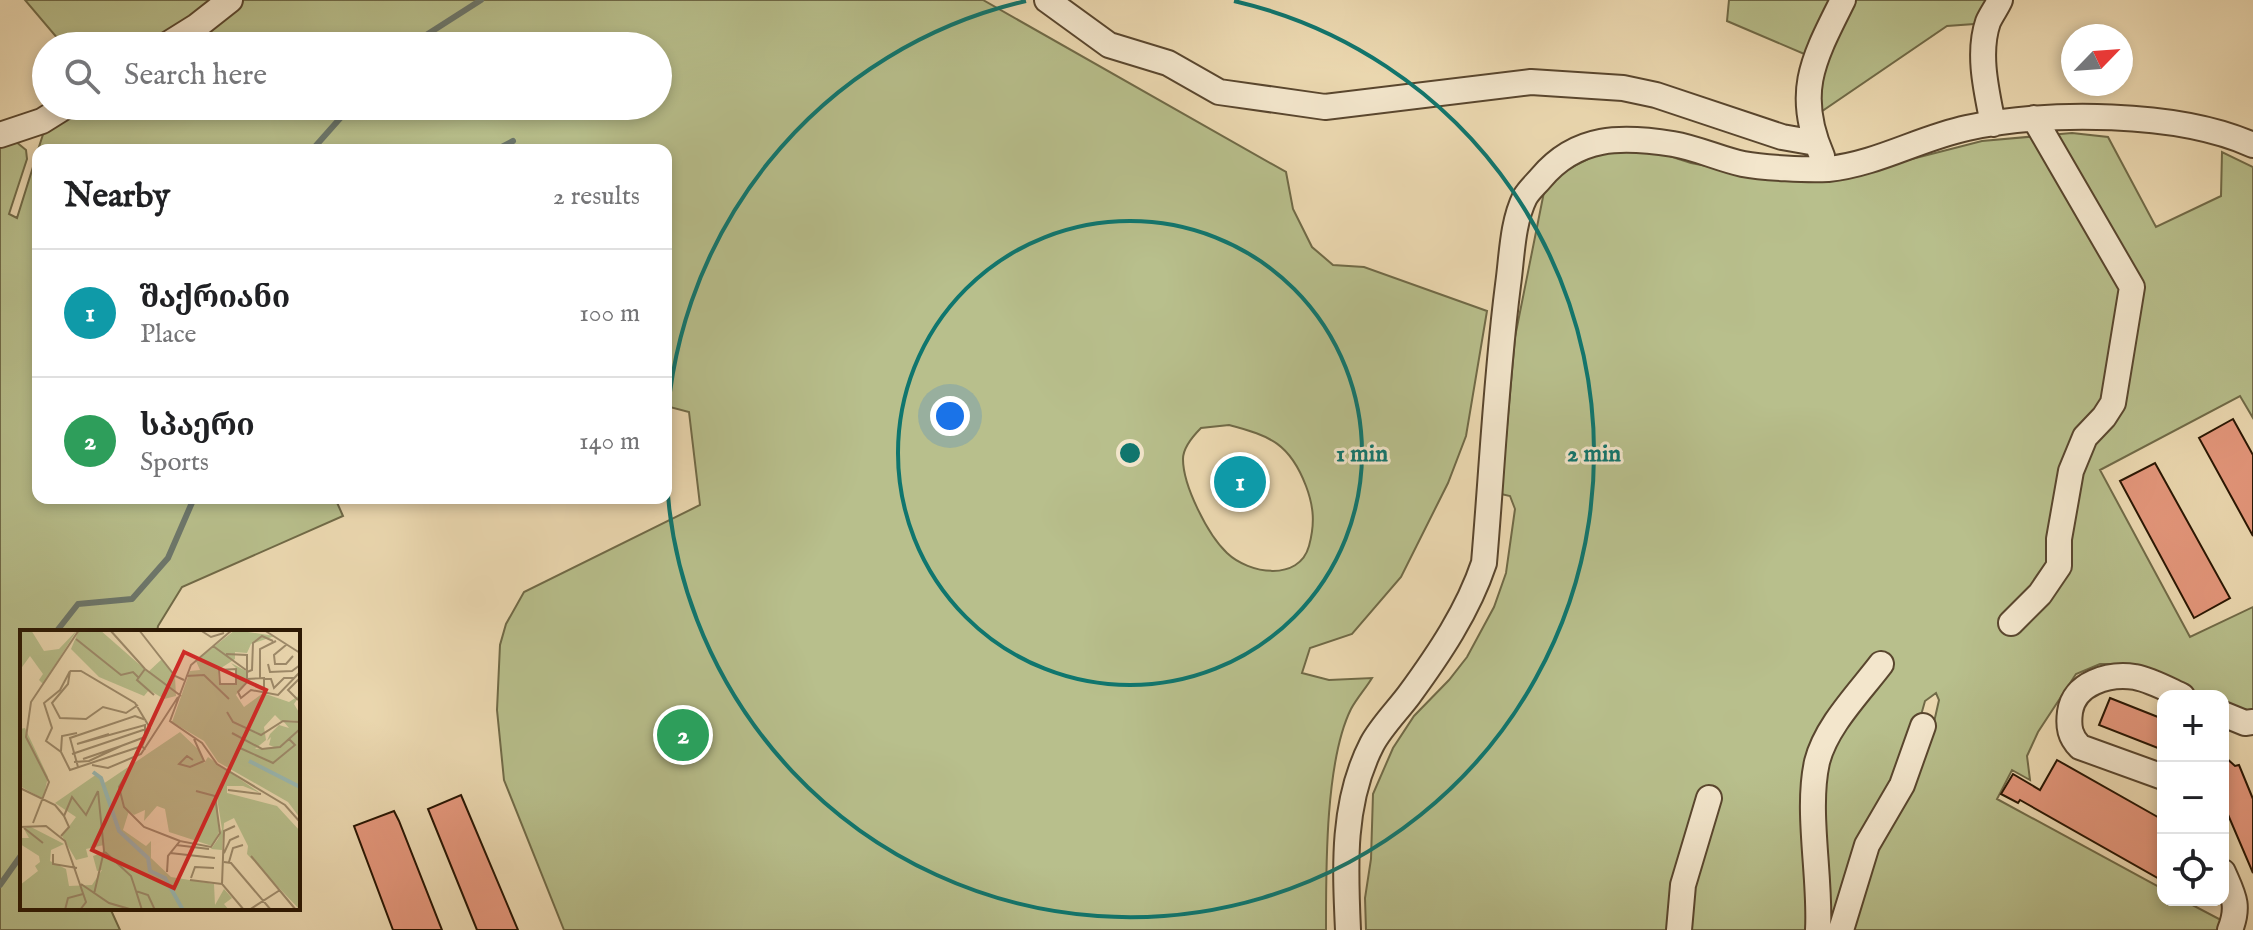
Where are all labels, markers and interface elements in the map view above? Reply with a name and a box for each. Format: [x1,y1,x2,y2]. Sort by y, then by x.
north arrow [2061,24,2133,96]
search box [32,32,672,120]
icon: search [60,54,104,98]
text: Search here [124,57,267,95]
text: Nearby [64,175,170,218]
text: 2 results [553,180,640,213]
text: შაქრიანი [140,280,290,318]
text: 1 [85,297,95,330]
text: 100 m [579,297,640,330]
text: Place [140,318,196,351]
your location [930,396,970,436]
text: სპაერი [140,408,255,446]
text: 2 [84,425,96,458]
text: 140 m [579,425,640,458]
centre of rings [1116,439,1144,467]
text: 1 min [1336,439,1388,470]
text: 2 min [1567,439,1621,470]
text: Sports [140,446,209,479]
pin: 1 [1214,452,1266,512]
inset map [20,630,300,910]
map controls [2157,690,2229,906]
button: + [2157,690,2229,762]
pin: 2 [657,705,709,765]
button: − [2157,762,2229,834]
button: locate [2157,834,2229,906]

